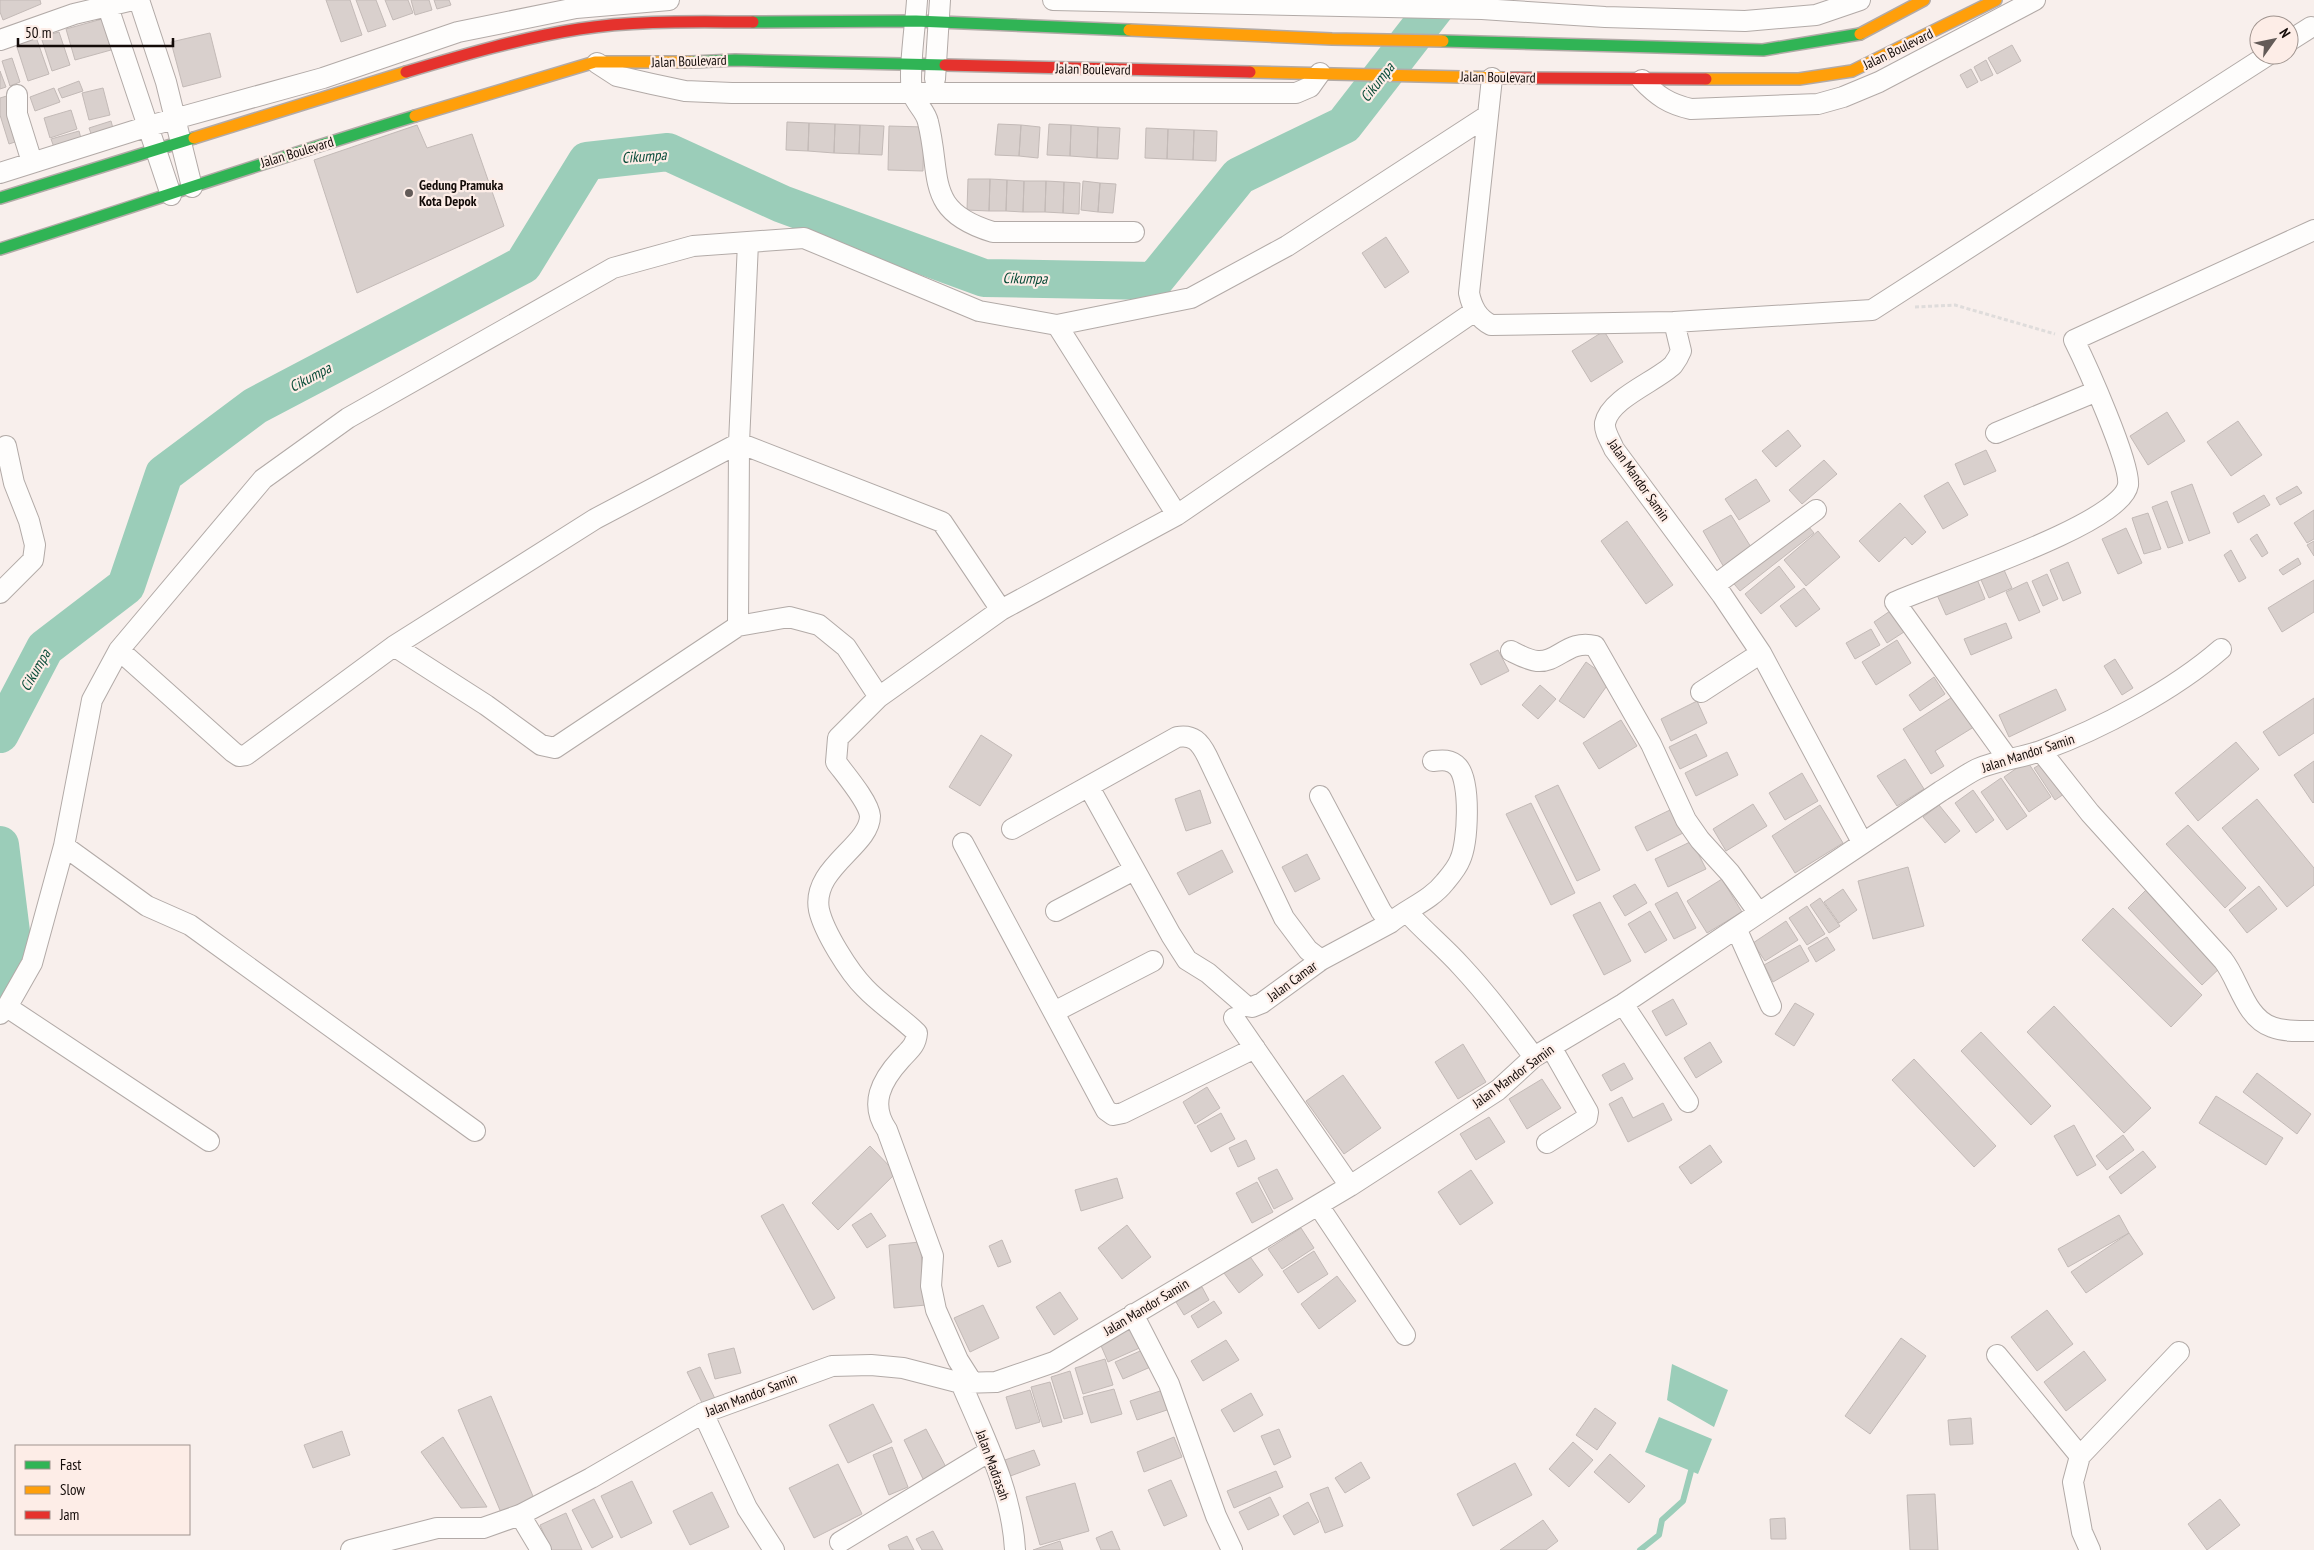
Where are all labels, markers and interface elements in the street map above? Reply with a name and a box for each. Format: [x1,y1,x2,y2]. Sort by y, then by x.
scale bar [18,15,172,47]
north arrow [2249,15,2299,65]
text: 50 m [25,23,51,42]
street label: Jalan Boulevard [1859,24,1936,74]
text: N [2275,25,2295,41]
street label: Jalan Boulevard [650,51,727,71]
water label: Cikumpa [1356,58,1399,105]
street label: Jalan Boulevard [1054,59,1131,79]
street label: Jalan Boulevard [1459,67,1536,87]
street label: Jalan Boulevard [257,132,336,172]
water label: Cikumpa [621,145,668,167]
place label: Gedung Pramuka Kota Depok [419,176,503,210]
marker: Gedung Pramuka Kota Depok [403,187,415,199]
water label: Cikumpa [1002,268,1049,288]
water label: Cikumpa [286,358,335,396]
street label: Jalan Mandor Samin [1603,435,1674,525]
water label: Cikumpa [16,645,55,694]
street label: Jalan Mandor Samin [1978,730,2077,777]
street label: Jalan Camar [1263,957,1321,1006]
street label: Jalan Mandor Samin [1468,1040,1557,1112]
street label: Jalan Mandor Samin [1099,1274,1192,1340]
street label: Jalan Mandor Samin [702,1369,799,1421]
street label: Jalan Madrasah [972,1426,1014,1503]
legend [15,1445,190,1535]
text: Fast [60,1455,81,1474]
text: Slow [60,1480,85,1499]
text: Jam [59,1505,79,1524]

